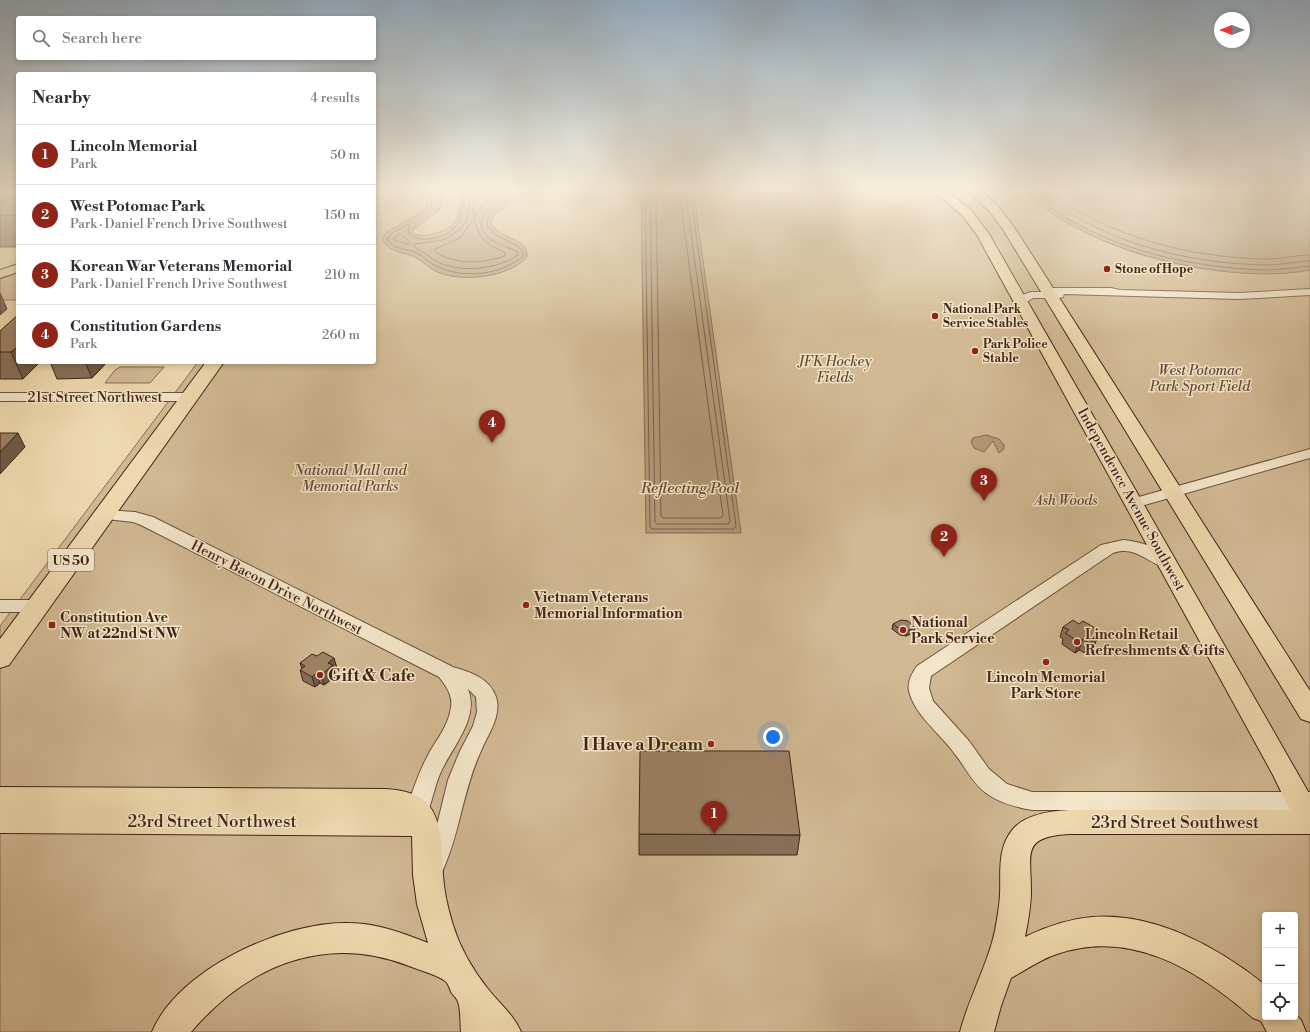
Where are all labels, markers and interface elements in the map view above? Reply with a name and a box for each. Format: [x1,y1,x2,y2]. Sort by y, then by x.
north arrow [1214,12,1250,48]
search box [16,16,376,60]
icon: search [30,27,52,49]
text: Search here [62,29,142,48]
text: Nearby [32,87,91,109]
text: 4 results [310,90,360,106]
text: Lincoln Memorial [70,137,198,156]
text: 1 [42,147,48,163]
text: 50 m [330,147,360,163]
text: Park [70,156,97,172]
text: West Potomac Park [70,197,205,216]
text: 2 [41,207,49,223]
text: 150 m [325,207,360,223]
text: Park · Daniel French Drive Southwest [70,216,288,232]
text: Korean War Veterans Memorial [70,257,292,276]
place label: Stone of Hope [1115,262,1194,277]
marker: Stone of Hope [1102,264,1112,274]
text: 3 [41,267,49,283]
text: 210 m [325,267,360,283]
text: Park · Daniel French Drive Southwest [70,276,288,292]
place label: National Park Service Stables [943,302,1028,331]
marker: National Park Service Stables [930,311,940,321]
text: Constitution Gardens [70,317,221,336]
text: 4 [41,327,49,343]
text: 260 m [322,327,360,343]
text: Park [70,336,97,352]
place label: Park Police Stable [983,337,1048,366]
marker: Park Police Stable [970,346,980,356]
park label: JFK Hockey Fields [796,353,872,387]
park label: West Potomac Park Sport Field [1149,362,1251,396]
street label: 21st Street Northwest [28,389,163,407]
street label: Independence Avenue Southwest [1073,405,1189,594]
pin: 4 [479,410,505,443]
park label: National Mall and Memorial Parks [293,462,408,496]
pin: 3 [971,468,997,501]
water label: Reflecting Pool [640,479,739,498]
park label: Ash Woods [1033,492,1097,510]
pin: 2 [931,524,957,557]
street label: Henry Bacon Drive Northwest [188,537,365,639]
road number: US 50 [48,549,94,571]
place label: Vietnam Veterans Memorial Information [533,589,683,623]
marker: Vietnam Veterans Memorial Information [521,600,531,610]
place label: Constitution Ave NW at 22nd St NW [60,609,181,643]
place label: National Park Service [911,614,995,648]
marker: Constitution Ave NW at 22nd St NW [47,620,57,630]
marker: National Park Service [898,625,908,635]
place label: Lincoln Retail Refreshments & Gifts [1085,626,1225,660]
marker: Lincoln Retail Refreshments & Gifts [1072,637,1082,647]
marker: Lincoln Memorial Park Store [1041,657,1051,667]
place label: Gift & Cafe [328,665,415,687]
place label: Lincoln Memorial Park Store [987,669,1106,703]
marker: Gift & Cafe [315,670,325,680]
your location [763,727,783,747]
place label: I Have a Dream [583,734,704,756]
marker: I Have a Dream [706,739,716,749]
pin: 1 [701,801,727,834]
street label: 23rd Street Northwest [128,811,297,833]
street label: 23rd Street Southwest [1091,812,1259,834]
map controls [1262,912,1298,1020]
button: + [1262,912,1298,948]
button: − [1262,948,1298,984]
button: locate [1262,984,1298,1020]

